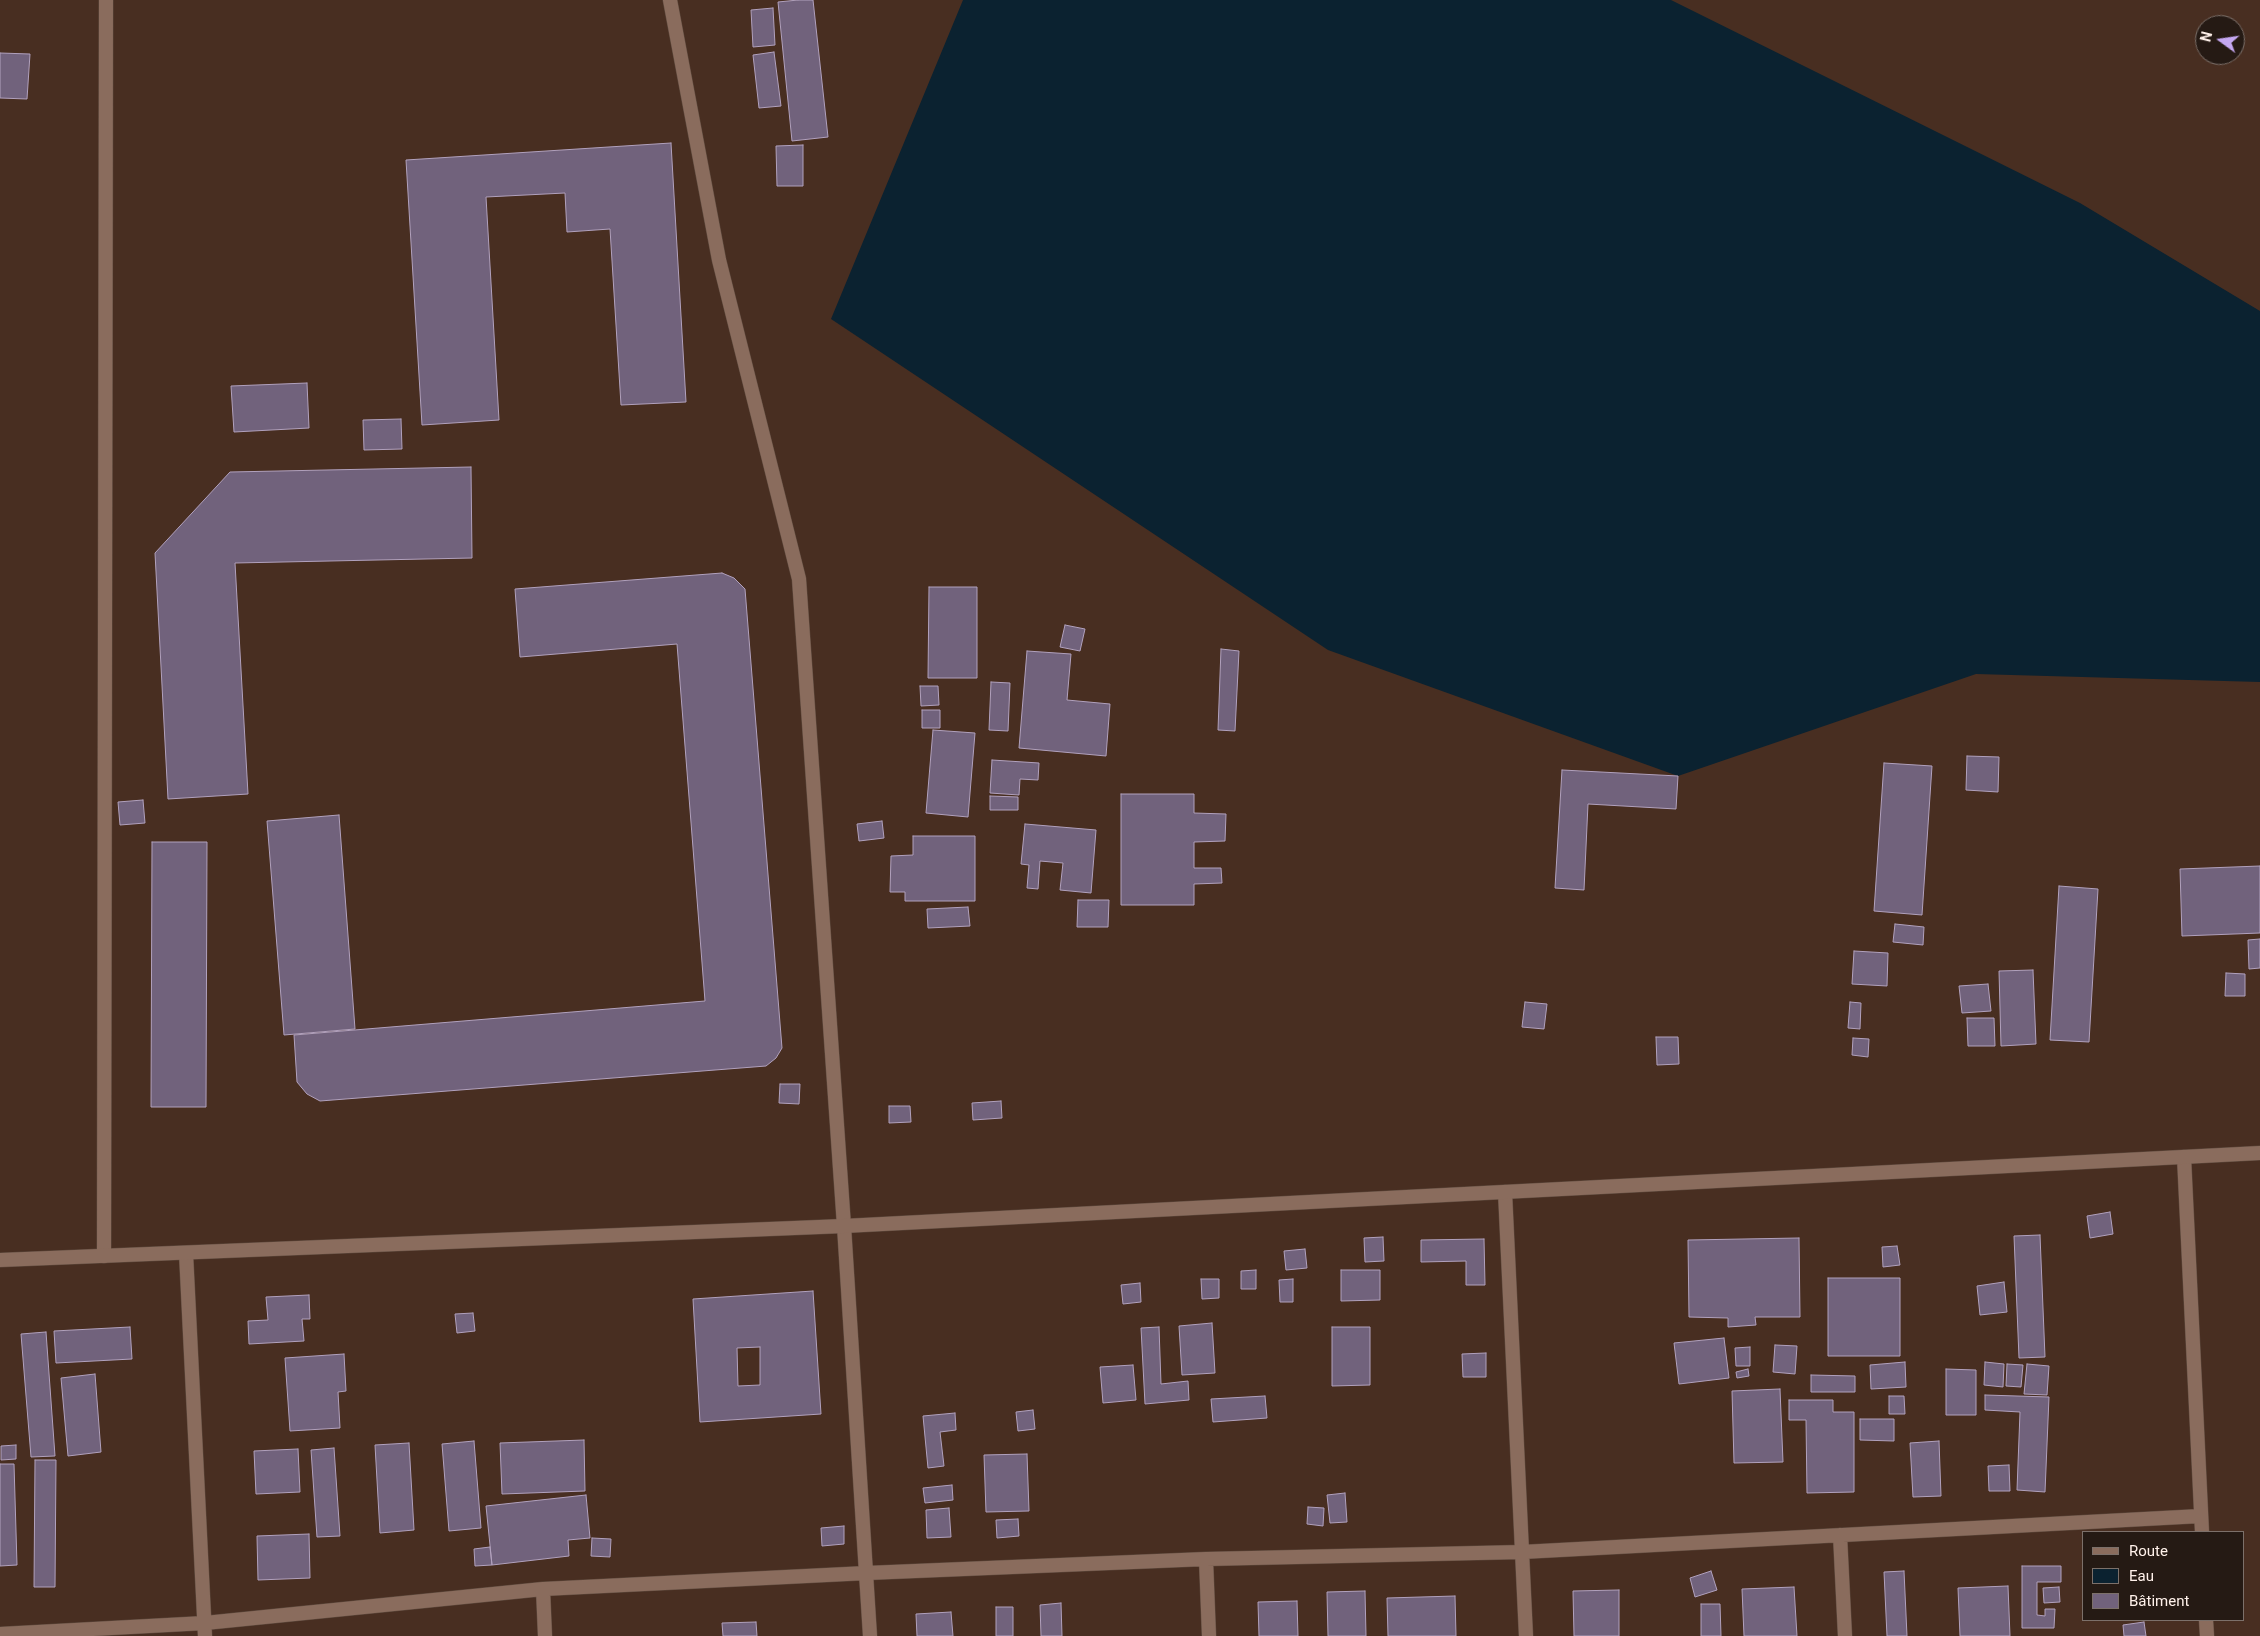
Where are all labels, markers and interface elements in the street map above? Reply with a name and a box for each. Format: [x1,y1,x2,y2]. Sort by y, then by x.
north arrow [2195,15,2245,65]
text: N [2197,30,2215,43]
legend [2082,1531,2245,1621]
text: Route [2129,1542,2168,1560]
text: Eau [2129,1567,2154,1585]
text: Bâtiment [2129,1592,2189,1610]

